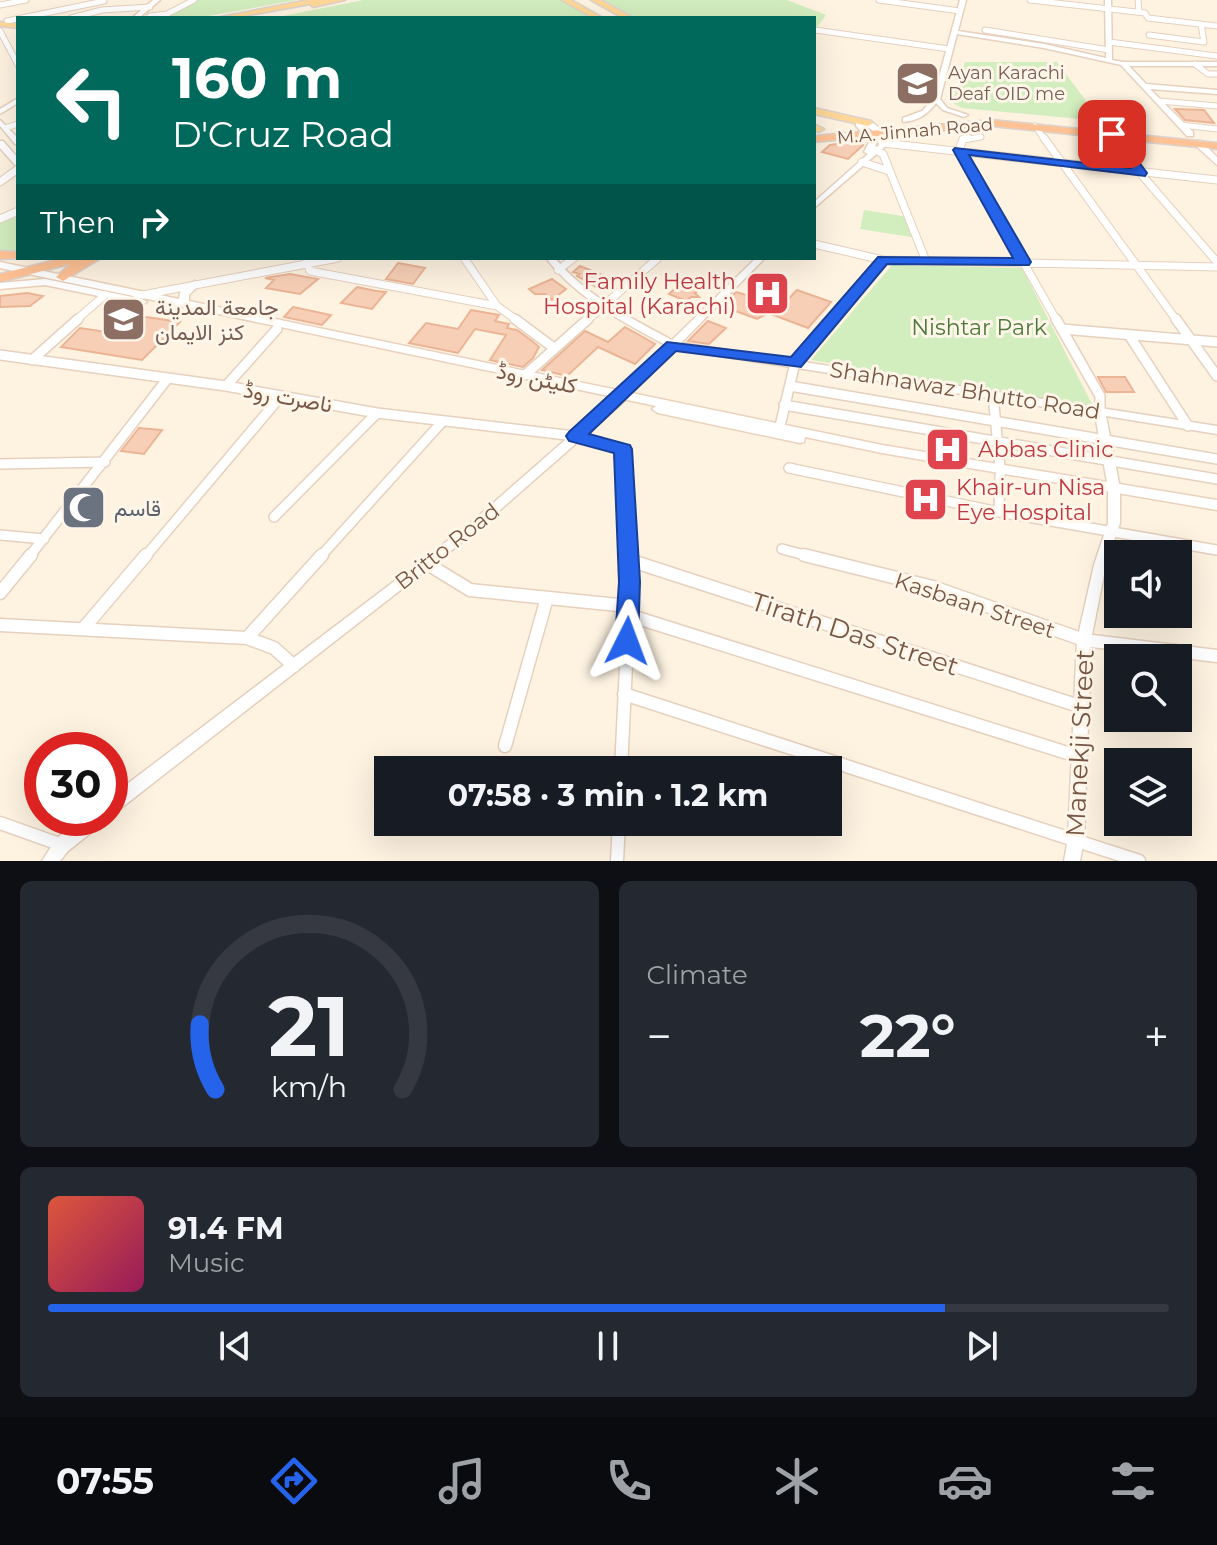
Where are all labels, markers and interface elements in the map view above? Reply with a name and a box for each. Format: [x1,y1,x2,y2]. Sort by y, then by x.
text: 160 m [172,44,342,112]
icon: left [40,48,144,152]
school or university icon: Ayan Karachi Deaf OID me [893,59,941,107]
place label: Ayan Karachi Deaf OID me [948,62,1065,105]
pin [1078,100,1146,168]
text: D'Cruz Road [172,112,394,156]
icon: arrive [1090,112,1134,156]
street label: M.A. Jinnah Road [836,113,994,149]
icon: right [132,200,176,244]
text: Then [40,204,116,241]
place label: Family Health Hospital (Karachi) [543,268,736,320]
hospital icon: Family Health Hospital (Karachi) [743,270,791,318]
place label: جامعة المدينة كنز الايمان [155,294,278,346]
school or university icon: جامعة المدينة كنز الايمان [100,296,148,344]
park label: Nishtar Park [911,314,1048,341]
street label: Shahnawaz Bhutto Road [828,356,1102,425]
street label: کلیٹن روڈ [494,357,580,400]
street label: ناصرت روڈ [241,376,334,419]
hospital icon: Abbas Clinic [923,425,971,473]
place label: Abbas Clinic [978,436,1114,463]
place label: Khair-un Nisa Eye Hospital [956,474,1105,526]
hospital icon: Khair-un Nisa Eye Hospital [901,476,949,524]
mosque icon: قاسم [59,484,107,532]
place label: قاسم [114,495,161,523]
street label: Britto Road [390,497,505,596]
map controls [1104,540,1192,836]
button: sound [1104,540,1192,628]
street label: Kasbaan Street [891,567,1058,644]
street label: Tirath Das Street [747,585,963,683]
position arrow [585,599,669,683]
button: search [1104,644,1192,732]
street label: Manekji Street [1059,648,1101,838]
speed limit sign: 30 [24,732,128,836]
button: layers [1104,748,1192,836]
text: 07:58 · 3 min · 1.2 km [448,777,768,814]
text: Climate [647,959,748,991]
text: 21 [268,975,350,1077]
text: 22° [860,999,956,1072]
text: − [647,1009,672,1063]
text: + [1144,1009,1169,1063]
text: km/h [271,1069,347,1104]
text: 91.4 FM [168,1210,284,1247]
text: Music [168,1247,245,1279]
icon: previous [213,1324,257,1368]
icon: pause [586,1324,630,1368]
icon: next [960,1324,1004,1368]
icon: directions [266,1453,322,1509]
icon: music [434,1453,490,1509]
icon: phone [601,1453,657,1509]
icon: climate [769,1453,825,1509]
icon: car [937,1453,993,1509]
icon: filters [1105,1453,1161,1509]
text: 07:55 [56,1459,154,1503]

